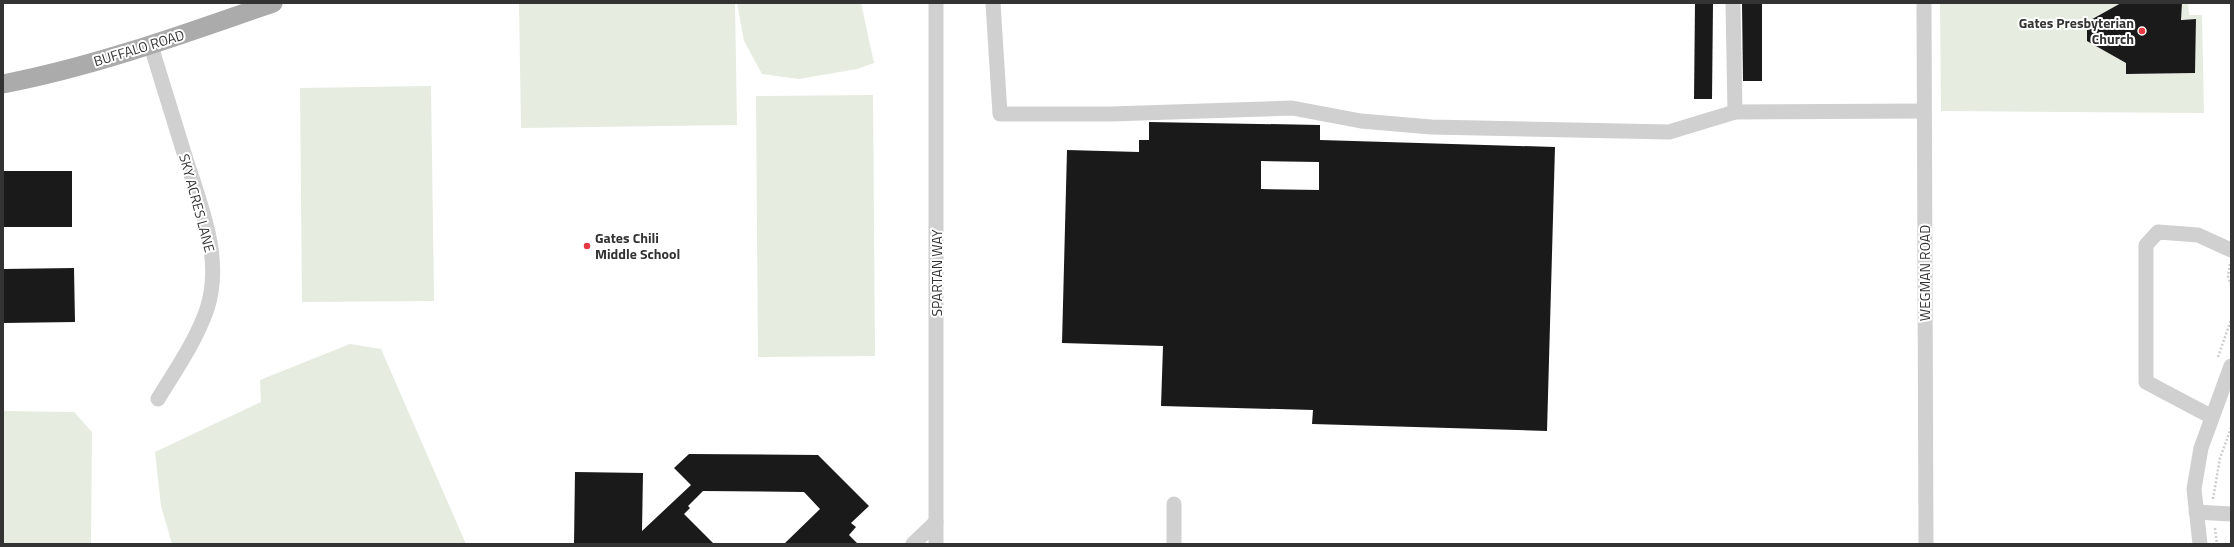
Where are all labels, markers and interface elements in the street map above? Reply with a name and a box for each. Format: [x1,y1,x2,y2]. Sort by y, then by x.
place label: Gates Presbyterian Church [2019,12,2134,49]
street label: BUFFALO ROAD [91,24,187,71]
marker: Gates Presbyterian Church [2137,26,2147,36]
street label: SKY ACRES LANE [174,151,221,255]
street label: WEGMAN ROAD [1914,225,1935,321]
place label: Gates Chili Middle School [595,227,680,264]
street label: SPARTAN WAY [926,229,947,317]
marker: Gates Chili Middle School [582,241,592,251]

